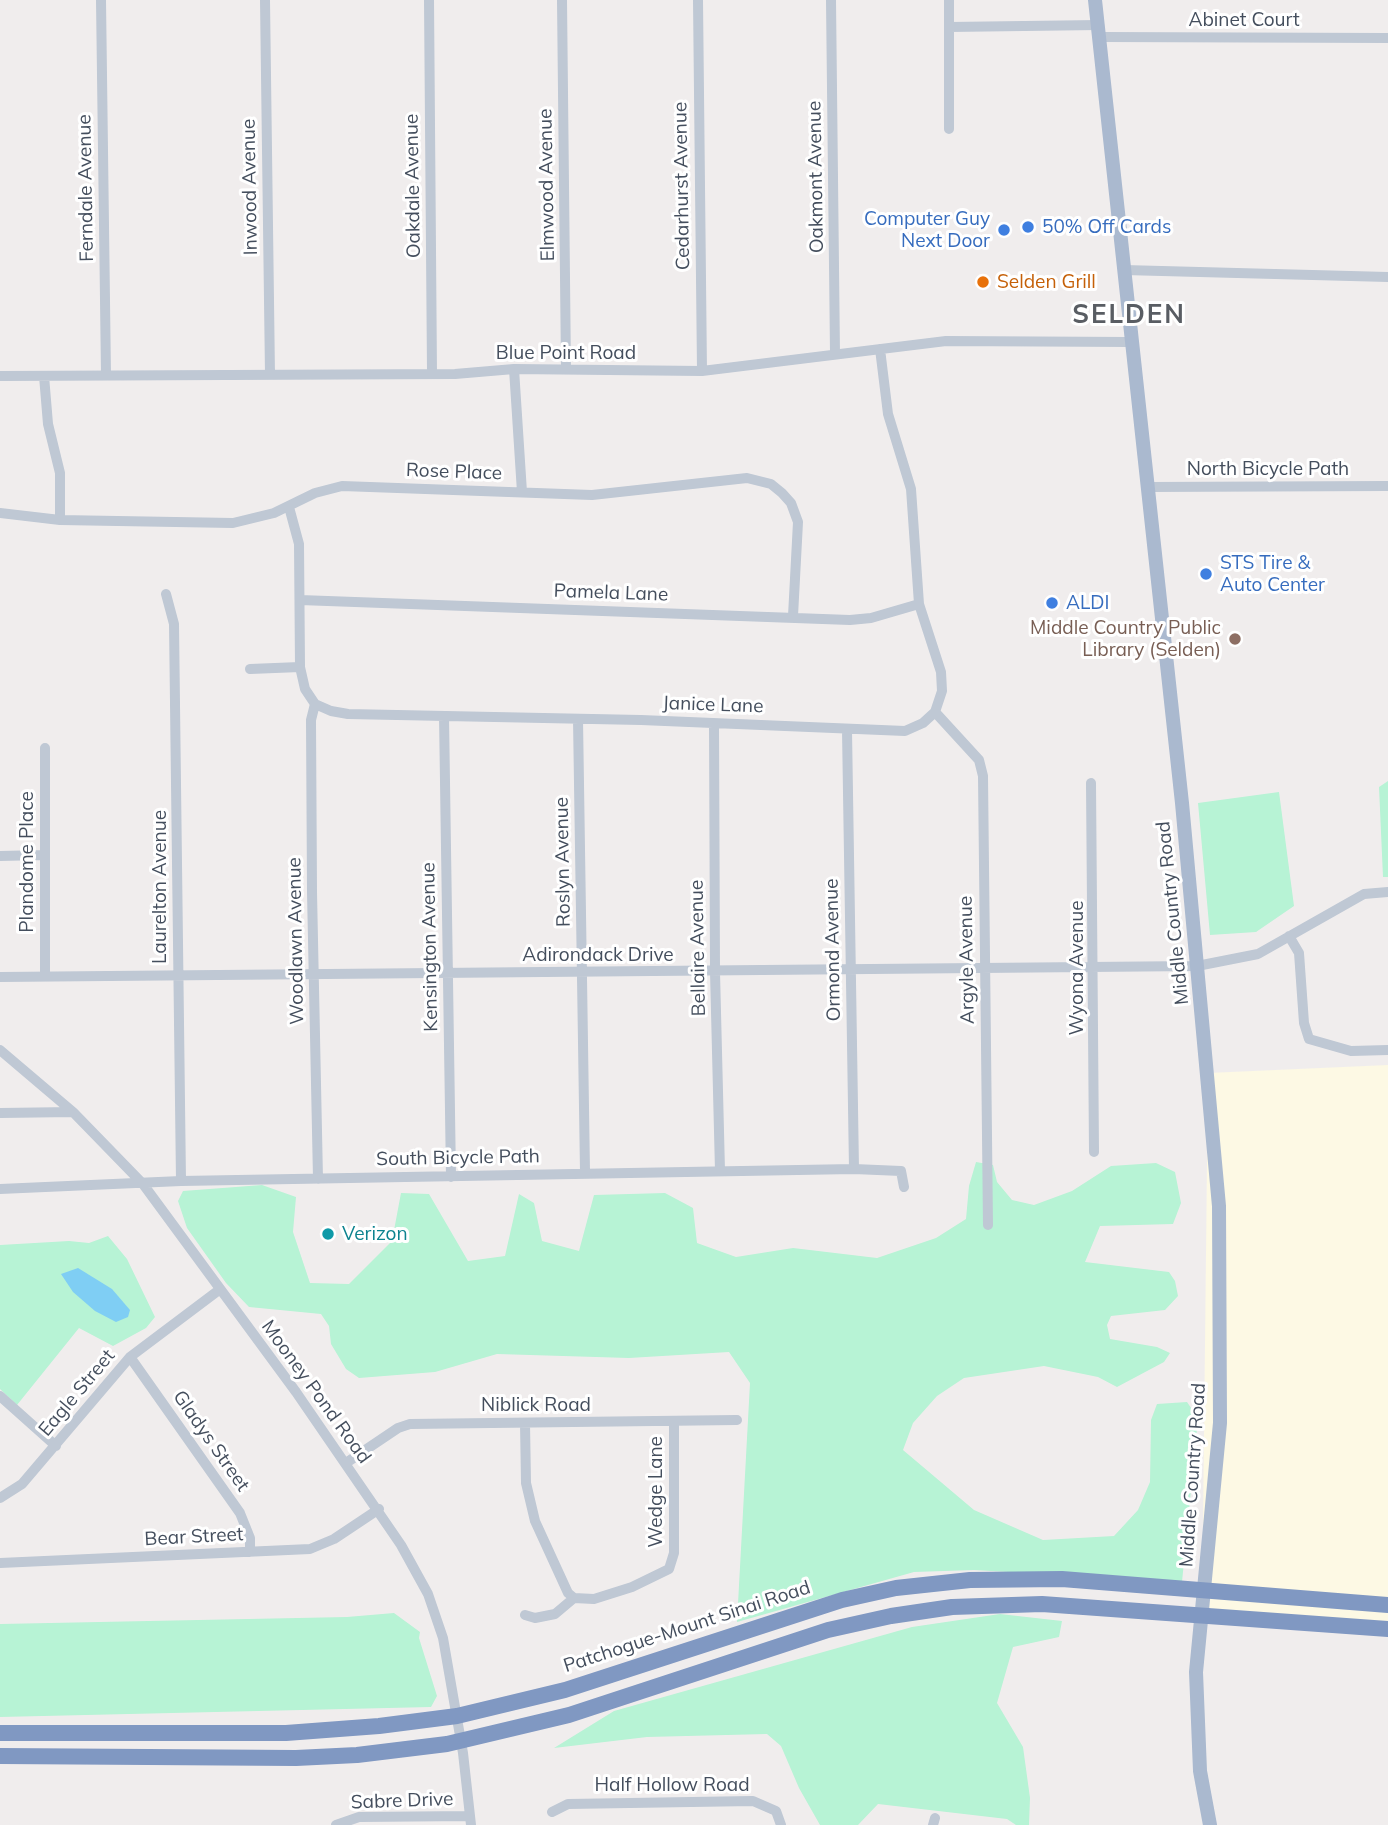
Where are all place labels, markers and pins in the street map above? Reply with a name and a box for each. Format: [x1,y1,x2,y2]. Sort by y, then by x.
place label: Computer Guy Next Door [864,208,990,252]
place label: 50% Off Cards [1042,216,1171,238]
marker: 50% Off Cards [1020,219,1036,235]
marker: Computer Guy Next Door [996,222,1012,238]
place label: Selden Grill [997,271,1096,293]
marker: Selden Grill [975,274,991,290]
place label: STS Tire & Auto Center [1220,552,1325,596]
marker: STS Tire & Auto Center [1198,566,1214,582]
place label: ALDI [1066,592,1109,614]
marker: ALDI [1044,595,1060,611]
place label: Middle Country Public Library (Selden) [1030,617,1221,661]
marker: Middle Country Public Library (Selden) [1227,631,1243,647]
place label: Verizon [342,1223,408,1245]
marker: Verizon [320,1226,336,1242]

